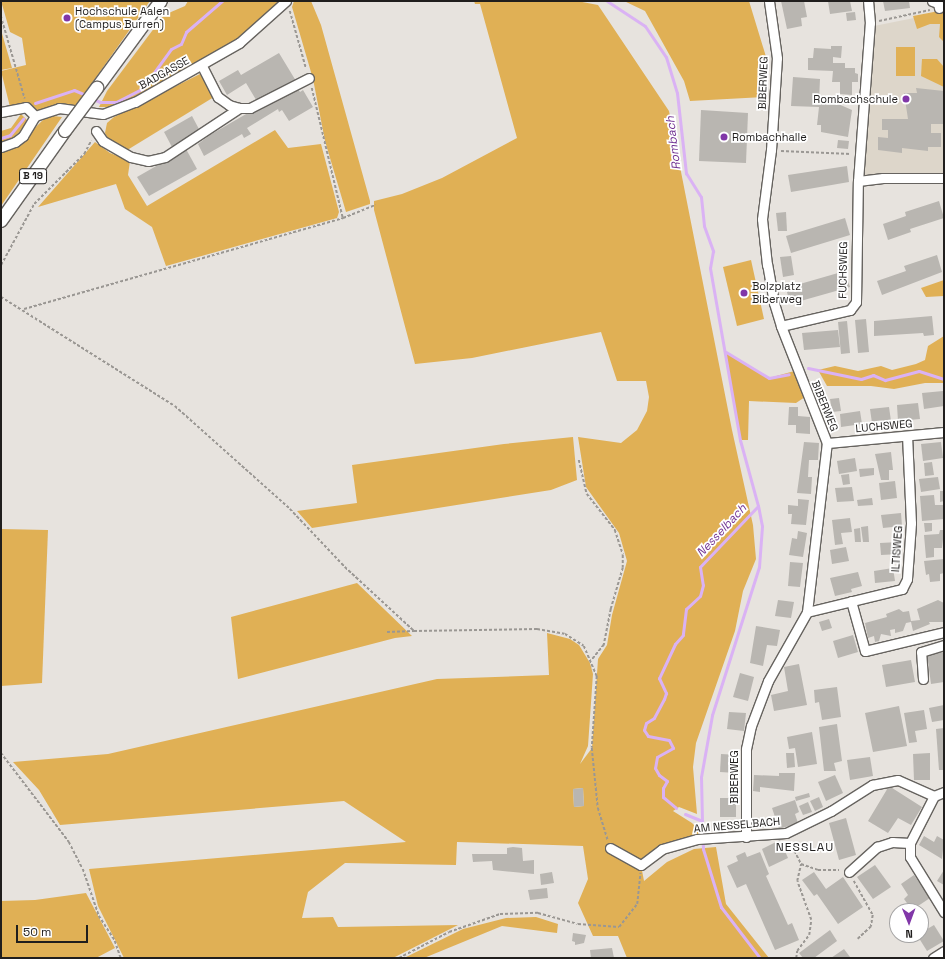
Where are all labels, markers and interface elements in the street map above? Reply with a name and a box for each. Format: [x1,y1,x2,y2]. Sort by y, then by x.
place label: Hochschule Aalen (Campus Burren) [75,5,169,31]
marker: Hochschule Aalen (Campus Burren) [62,13,72,23]
street label: BADGASSE [137,54,191,92]
street label: BIBERWEG [755,56,771,110]
place label: Rombachschule [813,92,898,106]
marker: Rombachschule [901,94,911,104]
water label: Rombach [664,115,684,171]
place label: Rombachhalle [732,130,807,144]
marker: Rombachhalle [719,132,729,142]
road number: B 19 [19,168,47,184]
street label: FUCHSWEG [836,241,850,299]
place label: Bolzplatz Biberweg [752,280,802,306]
marker: Bolzplatz Biberweg [739,288,749,298]
street label: BIBERWEG [809,379,841,433]
street label: LUCHSWEG [855,417,913,435]
water label: Nesselbach [694,502,750,560]
street label: ILTISWEG [889,525,905,573]
street label: BIBERWEG [727,750,741,804]
street label: AM NESSELBACH [693,815,781,835]
district label: NESSLAU [776,841,834,855]
north arrow [889,903,929,943]
scale bar [18,917,90,943]
text: 50 m [23,924,51,940]
text: N [905,927,913,941]

